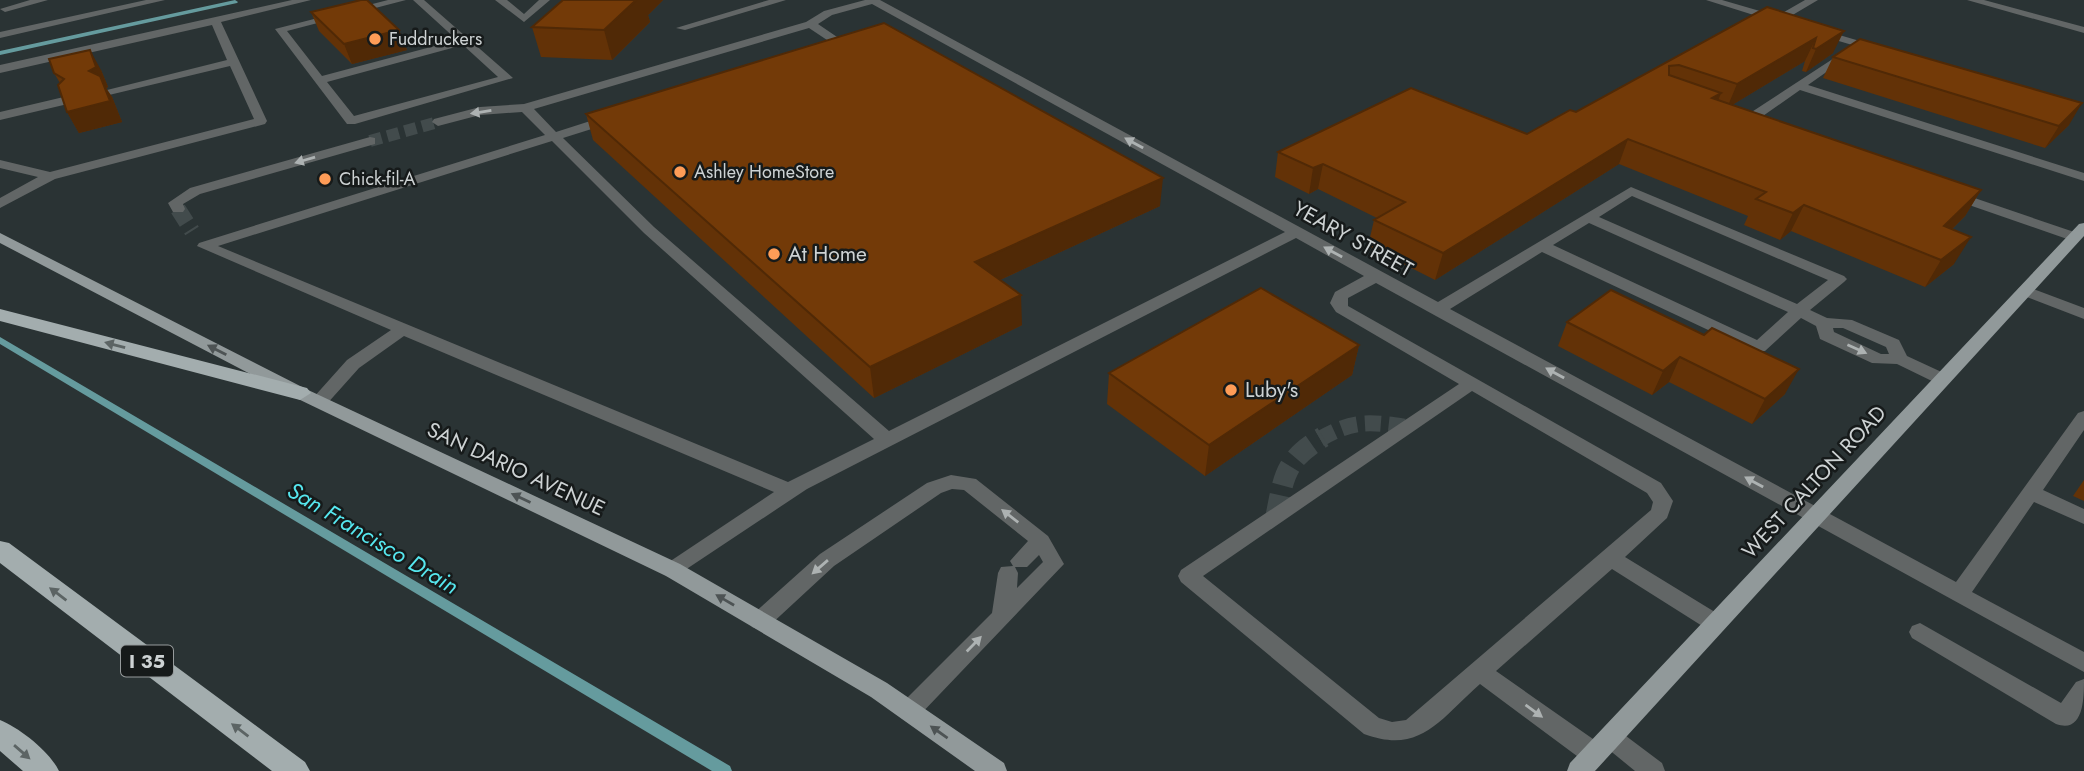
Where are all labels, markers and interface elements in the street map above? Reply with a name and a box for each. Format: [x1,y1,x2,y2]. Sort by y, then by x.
place label: Fuddruckers [389,26,482,52]
marker: Fuddruckers [367,31,383,47]
one-way arrow [470,107,492,118]
one-way arrow [1124,137,1143,149]
one-way arrow [294,155,315,165]
place label: Ashley HomeStore [694,159,834,185]
marker: Ashley HomeStore [672,164,688,180]
place label: Chick-fil-A [339,166,416,192]
marker: Chick-fil-A [317,171,333,187]
street label: YEARY STREET [1288,194,1419,284]
place label: At Home [788,239,867,269]
marker: At Home [766,246,782,262]
one-way arrow [1324,246,1343,258]
one-way arrow [104,339,126,350]
one-way arrow [207,344,227,356]
one-way arrow [1846,344,1867,355]
one-way arrow [1545,367,1564,379]
place label: Luby's [1245,375,1298,405]
marker: Luby's [1223,382,1239,398]
street label: WEST CALTON ROAD [1735,399,1893,565]
street label: SAN DARIO AVENUE [422,415,610,523]
water label: San Francisco Drain [281,473,465,603]
one-way arrow [1744,476,1764,488]
one-way arrow [511,493,532,504]
one-way arrow [1001,510,1019,524]
one-way arrow [811,559,828,574]
one-way arrow [49,587,67,601]
one-way arrow [715,594,734,606]
one-way arrow [965,636,982,653]
road number: I 35 [121,646,173,676]
one-way arrow [1525,704,1543,718]
one-way arrow [231,723,249,737]
one-way arrow [930,725,948,739]
one-way arrow [13,744,31,760]

